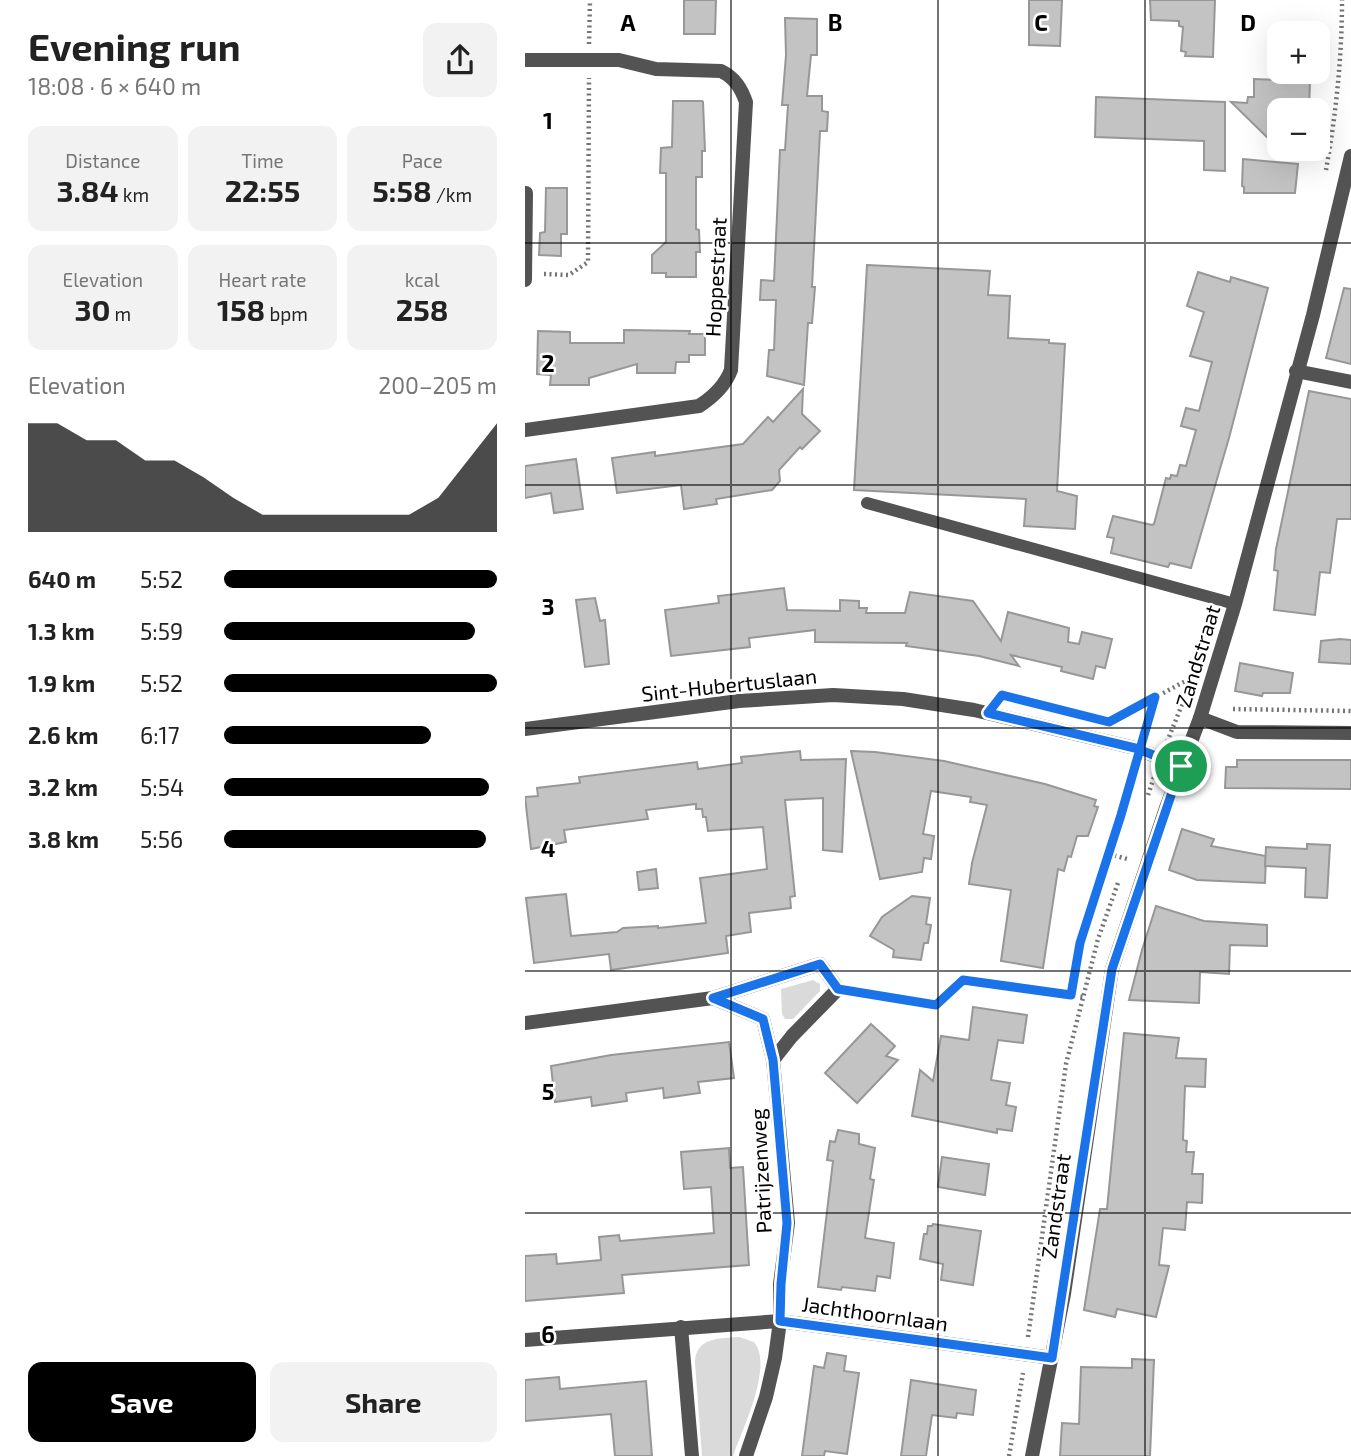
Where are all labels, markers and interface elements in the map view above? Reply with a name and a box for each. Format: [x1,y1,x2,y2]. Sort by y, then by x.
text: A [620,8,636,36]
text: B [828,8,842,36]
text: C [1034,8,1048,36]
text: D [1240,8,1256,36]
map controls [1267,21,1330,161]
button: + [1267,21,1330,84]
text: Evening run [28,23,241,69]
button: share [423,23,497,97]
text: 18:08 · 6 × 640 m [28,72,201,100]
button: − [1267,98,1330,161]
text: 1 [543,106,553,134]
text: Distance [65,149,140,172]
text: Time [241,149,284,172]
text: Pace [402,149,443,172]
text: 3.84 [56,172,119,208]
text: 22:55 [225,172,300,208]
text: 5:58 [372,172,432,208]
text: km [119,183,149,206]
text: /km [432,183,472,206]
street label: Hoppestraat [699,217,731,337]
text: Elevation [63,268,143,291]
text: Heart rate [219,268,306,291]
text: kcal [405,268,440,291]
text: 30 [74,291,110,327]
text: 158 [217,291,265,327]
text: 258 [396,291,449,327]
text: m [110,302,131,325]
text: bpm [265,302,308,325]
text: 2 [541,349,555,377]
text: Elevation [28,371,126,399]
text: 200–205 m [378,371,497,399]
text: 640 m [28,565,96,593]
text: 5:52 [140,565,183,593]
text: 3 [541,592,555,620]
street label: Zandstraat [1170,602,1224,710]
text: 1.3 km [28,617,95,645]
text: 5:59 [140,617,183,645]
street label: Sint-Hubertuslaan [640,662,818,706]
text: 1.9 km [28,669,95,697]
text: 5:52 [140,669,183,697]
text: 2.6 km [28,721,99,749]
text: 6:17 [140,721,180,749]
pin [1151,736,1211,796]
icon: arrive [1162,747,1200,785]
text: 3.2 km [28,773,98,801]
text: 5:54 [140,773,184,801]
text: 3.8 km [28,825,99,853]
text: 5:56 [140,825,183,853]
text: 4 [541,834,555,862]
text: 5 [542,1077,554,1105]
street label: Patrijzenweg [744,1108,777,1234]
street label: Zandstraat [1035,1152,1075,1260]
street label: Jachthoornlaan [800,1290,950,1336]
text: 6 [541,1320,555,1348]
button: Save [28,1362,256,1442]
button: Share [270,1362,497,1442]

